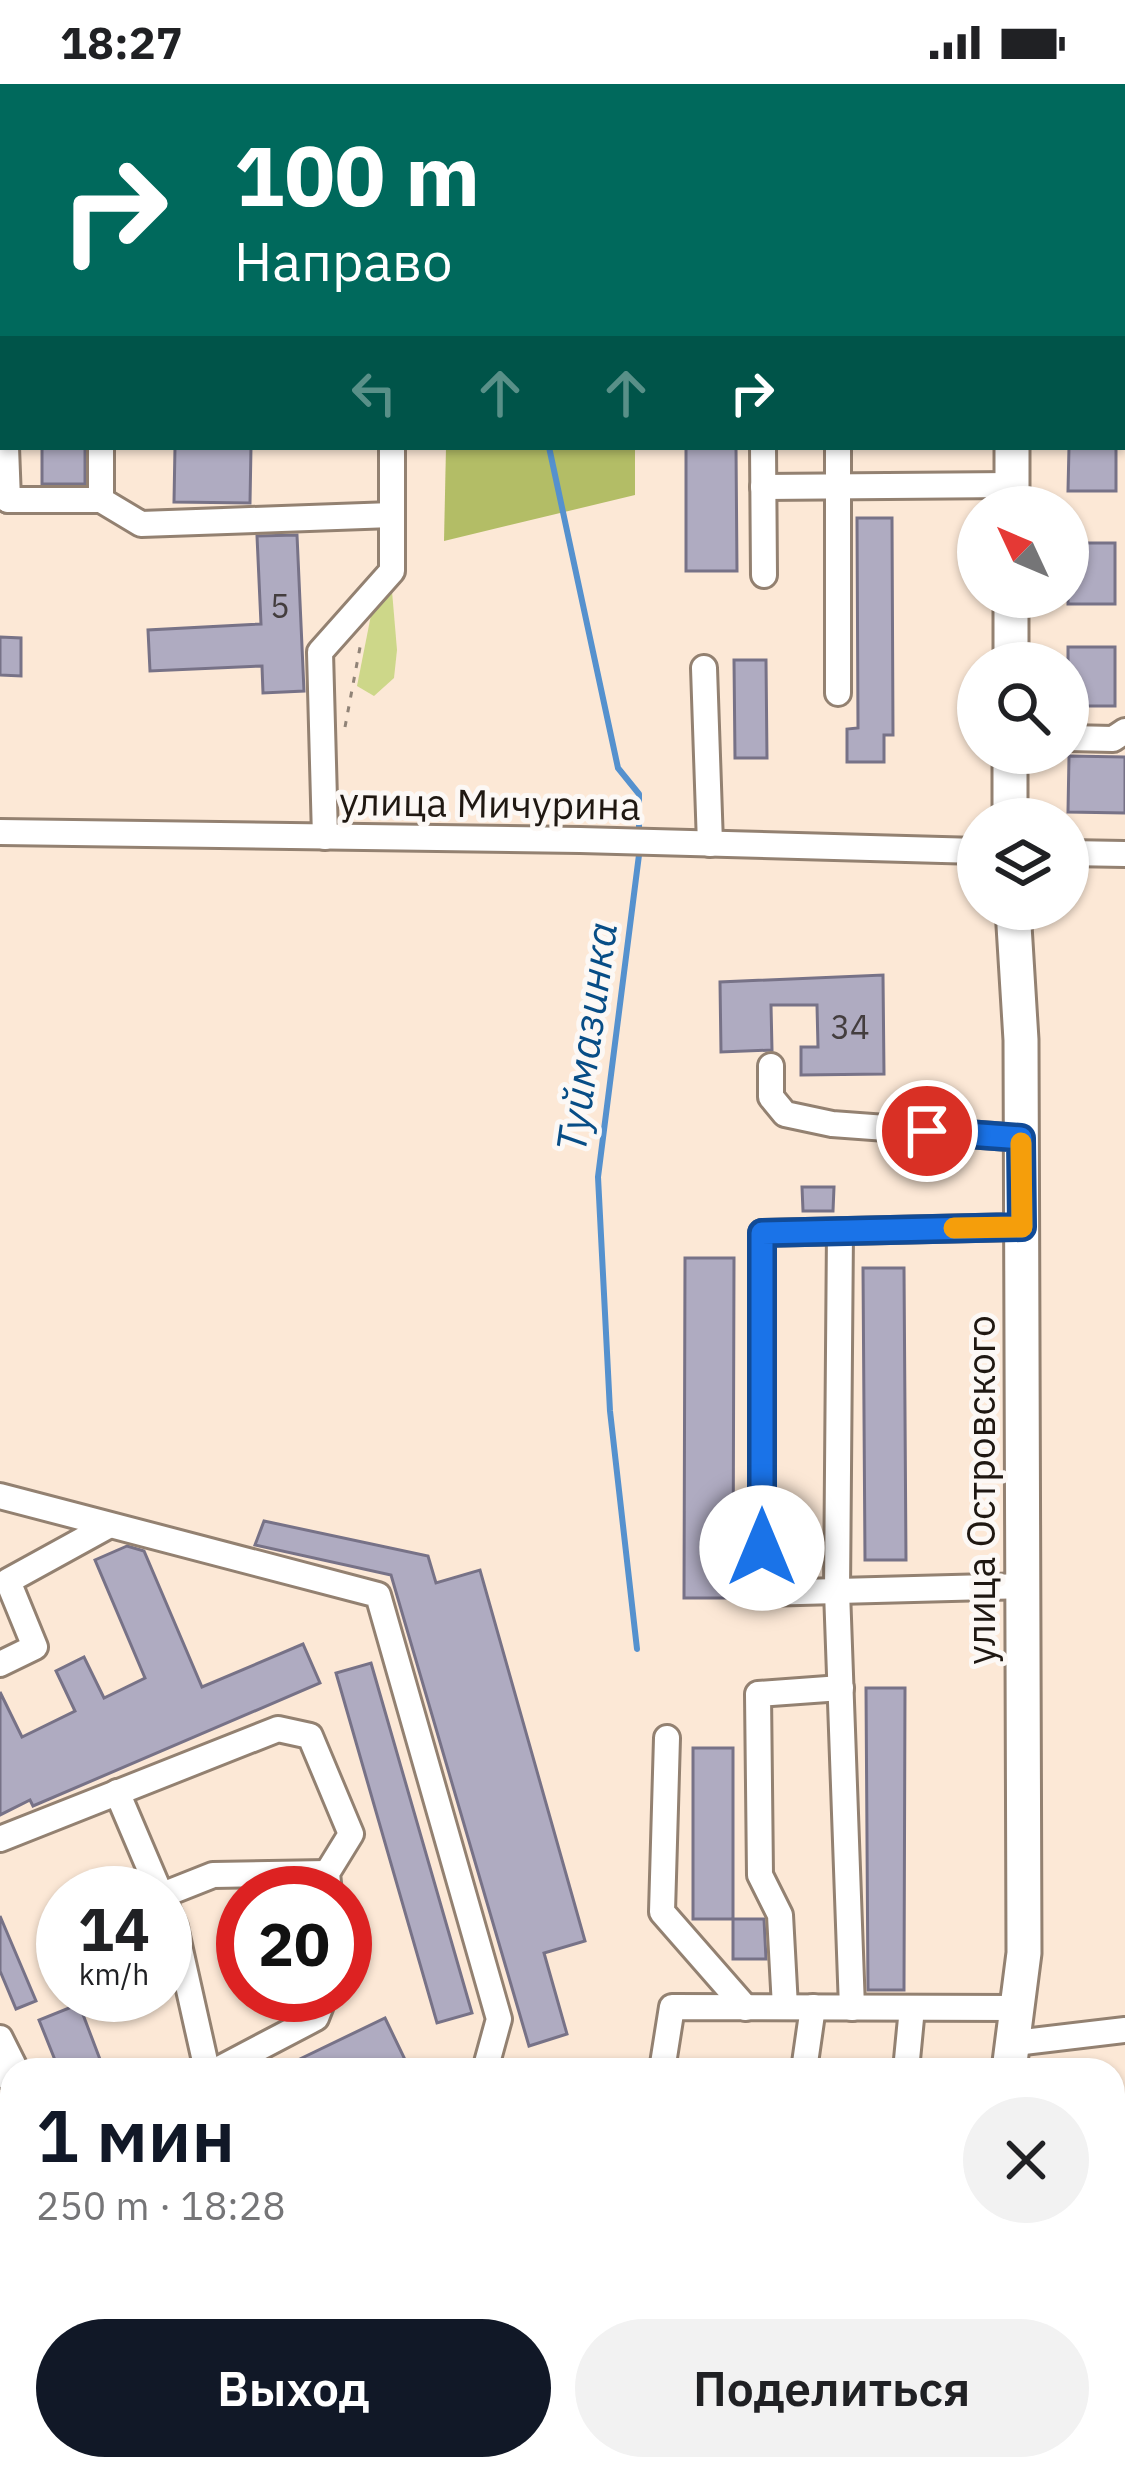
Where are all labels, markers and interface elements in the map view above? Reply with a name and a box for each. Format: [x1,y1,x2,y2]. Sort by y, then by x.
text: 18:27 [60,13,183,71]
text: 100 m [234,120,480,229]
icon: right [36,132,192,288]
text: Направо [234,226,452,296]
icon: left [341,360,407,426]
icon: ahead [467,360,533,426]
icon: ahead [593,360,659,426]
icon: right [719,360,785,426]
north arrow [957,486,1089,618]
map controls [957,486,1089,930]
house number: 5 [270,584,290,627]
button: search [957,642,1089,774]
street label: улица Мичурина [339,775,641,831]
button: layers [957,798,1089,930]
water label: Туймазинка [543,918,629,1156]
house number: 34 [830,1005,870,1048]
pin [876,1080,978,1182]
icon: arrive [894,1098,960,1164]
street label: улица Островского [955,1315,1006,1665]
position arrow [699,1485,825,1611]
speed limit sign: 20 [216,1866,372,2022]
text: 14 [78,1889,150,1968]
text: km/h [79,1954,149,1993]
text: 1 мин [36,2088,235,2182]
button: close [963,2097,1089,2223]
text: 250 m · 18:28 [36,2180,286,2231]
button: Выход [36,2319,551,2457]
button: Поделиться [575,2319,1089,2457]

